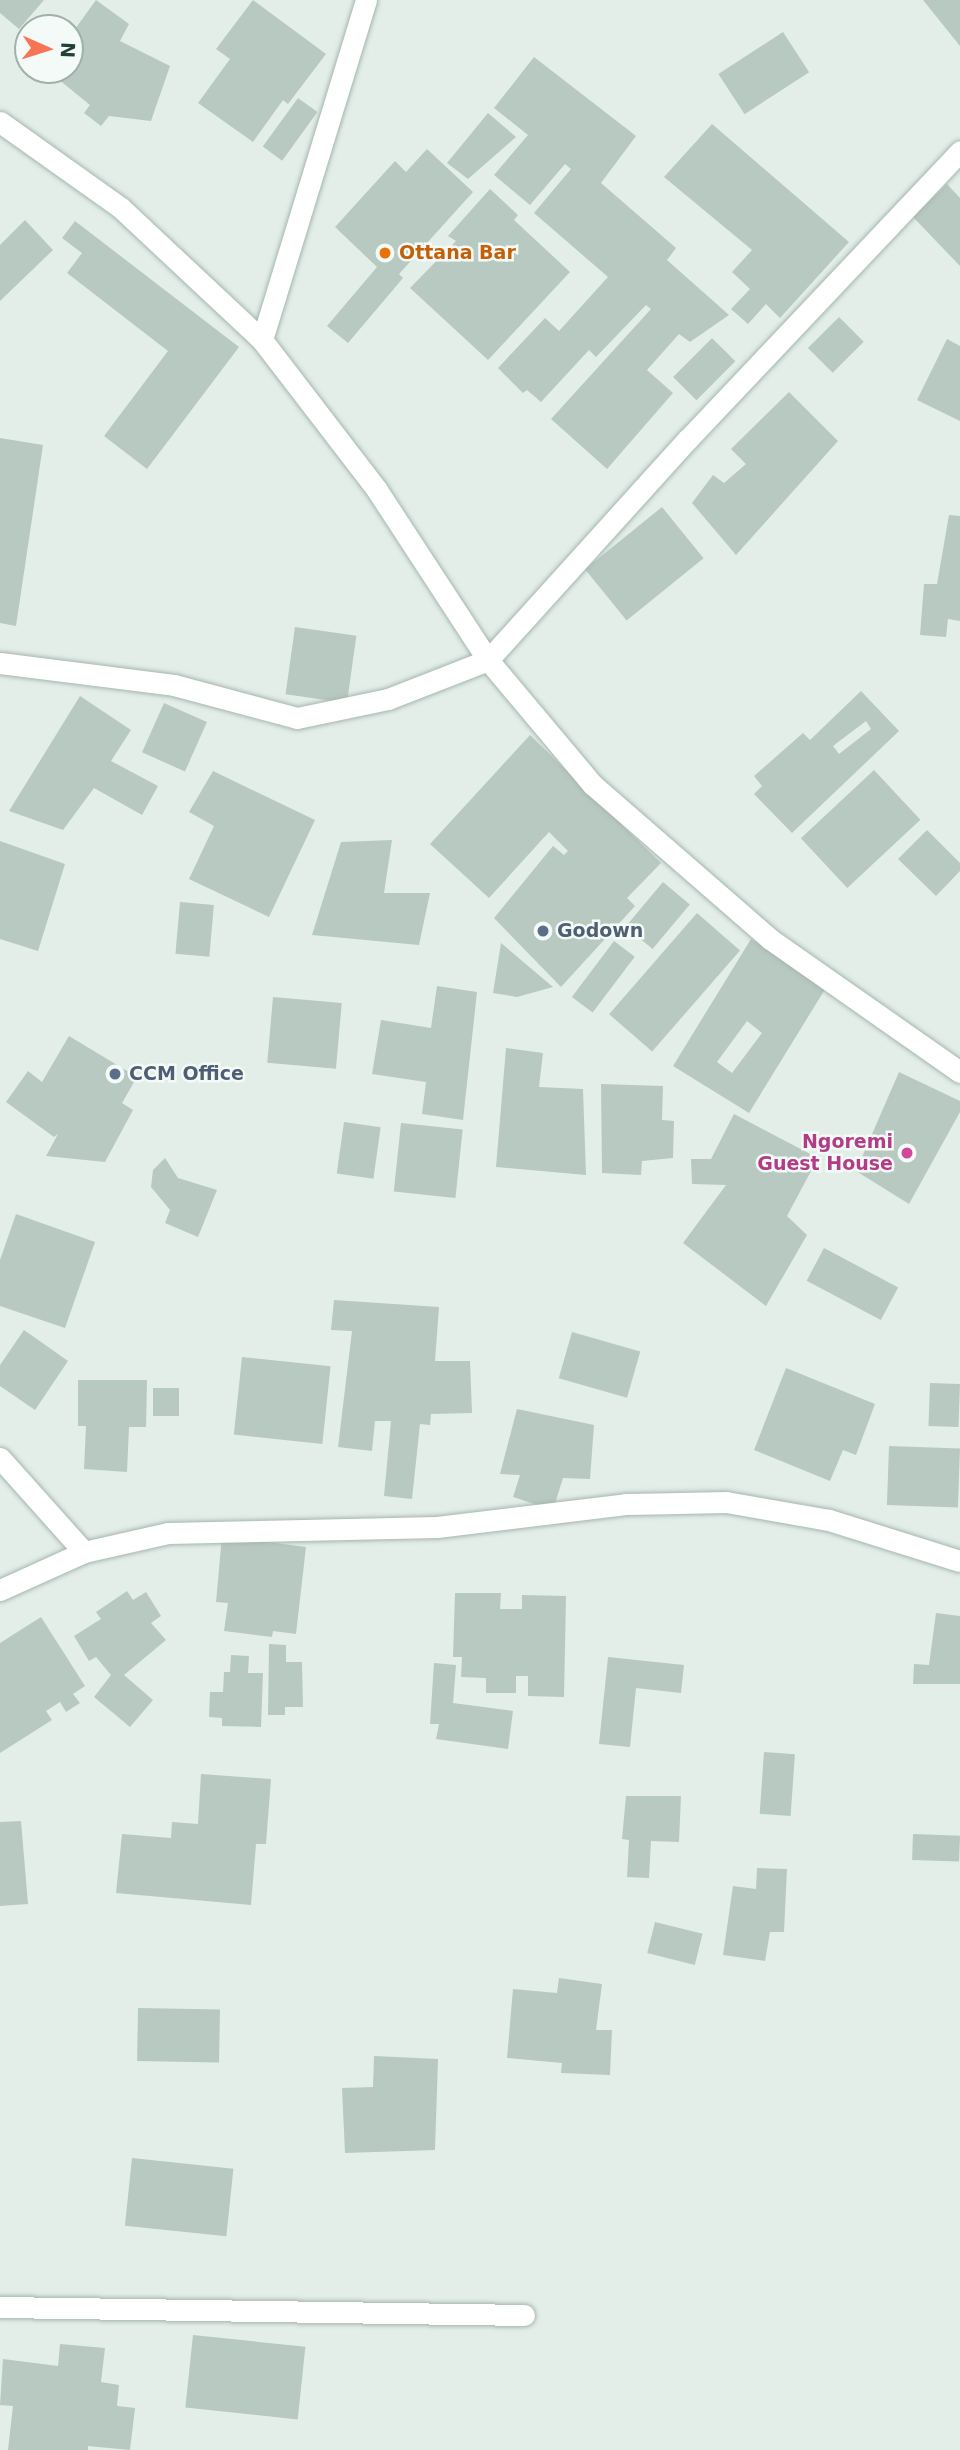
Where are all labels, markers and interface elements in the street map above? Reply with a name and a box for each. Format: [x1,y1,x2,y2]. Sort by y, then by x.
north arrow [14,14,84,84]
text: N [57,41,79,59]
place label: Ottana Bar [399,242,516,264]
marker: Ottana Bar [377,245,393,261]
place label: Godown [557,920,643,942]
marker: Godown [535,923,551,939]
place label: CCM Office [129,1063,244,1085]
marker: CCM Office [107,1066,123,1082]
place label: Ngoremi Guest House [757,1131,893,1175]
marker: Ngoremi Guest House [899,1145,915,1161]

